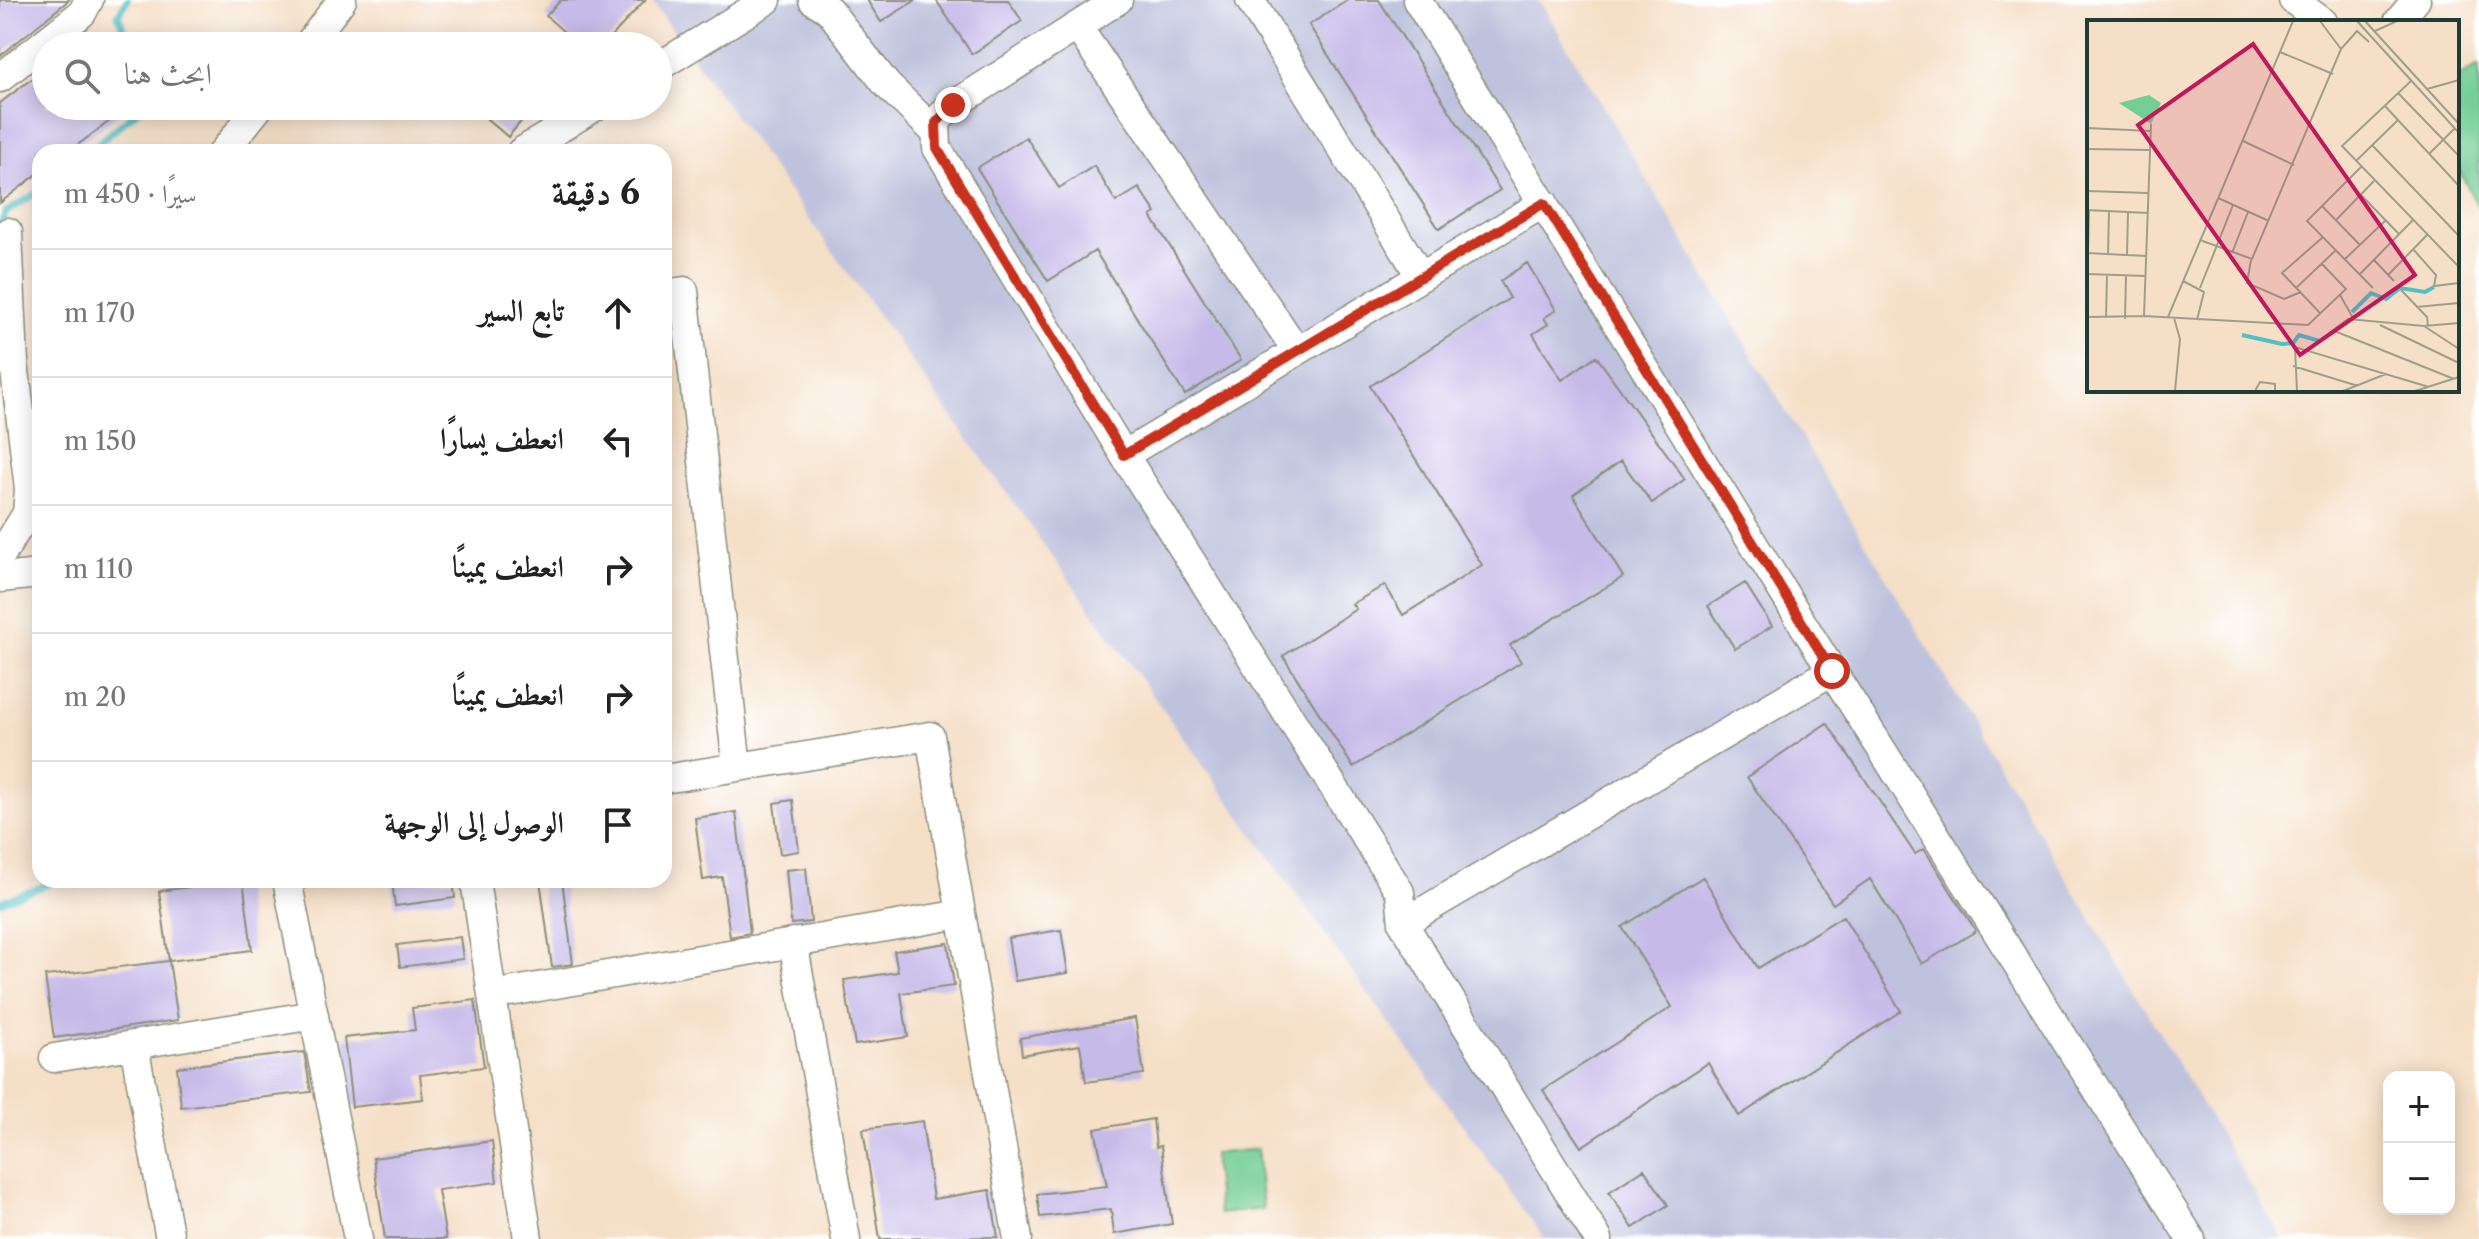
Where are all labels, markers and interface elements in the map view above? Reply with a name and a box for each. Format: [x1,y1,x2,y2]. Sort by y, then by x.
inset map [2087,20,2459,392]
search box [32,32,672,120]
icon: search [60,54,104,98]
text: ابحث هنا [124,55,212,92]
route end [935,87,971,123]
text: 6 دقيقة [552,171,640,213]
text: سيرًا · 450 m [64,178,197,210]
icon: ahead [596,291,640,335]
text: تابع السير [478,292,564,329]
text: 170 m [64,297,135,329]
icon: left [596,419,640,463]
text: انعطف يسارًا [440,420,564,457]
text: 150 m [64,425,137,457]
icon: right [596,547,640,591]
text: انعطف يمينًا [452,548,564,585]
text: 110 m [64,553,134,585]
route start [1814,653,1850,689]
icon: right [596,675,640,719]
text: انعطف يمينًا [452,676,564,713]
text: 20 m [64,681,127,713]
icon: arrive [596,803,640,847]
text: الوصول إلى الوجهة [385,804,564,841]
map controls [2383,1071,2455,1215]
button: + [2383,1071,2455,1143]
button: − [2383,1143,2455,1215]

